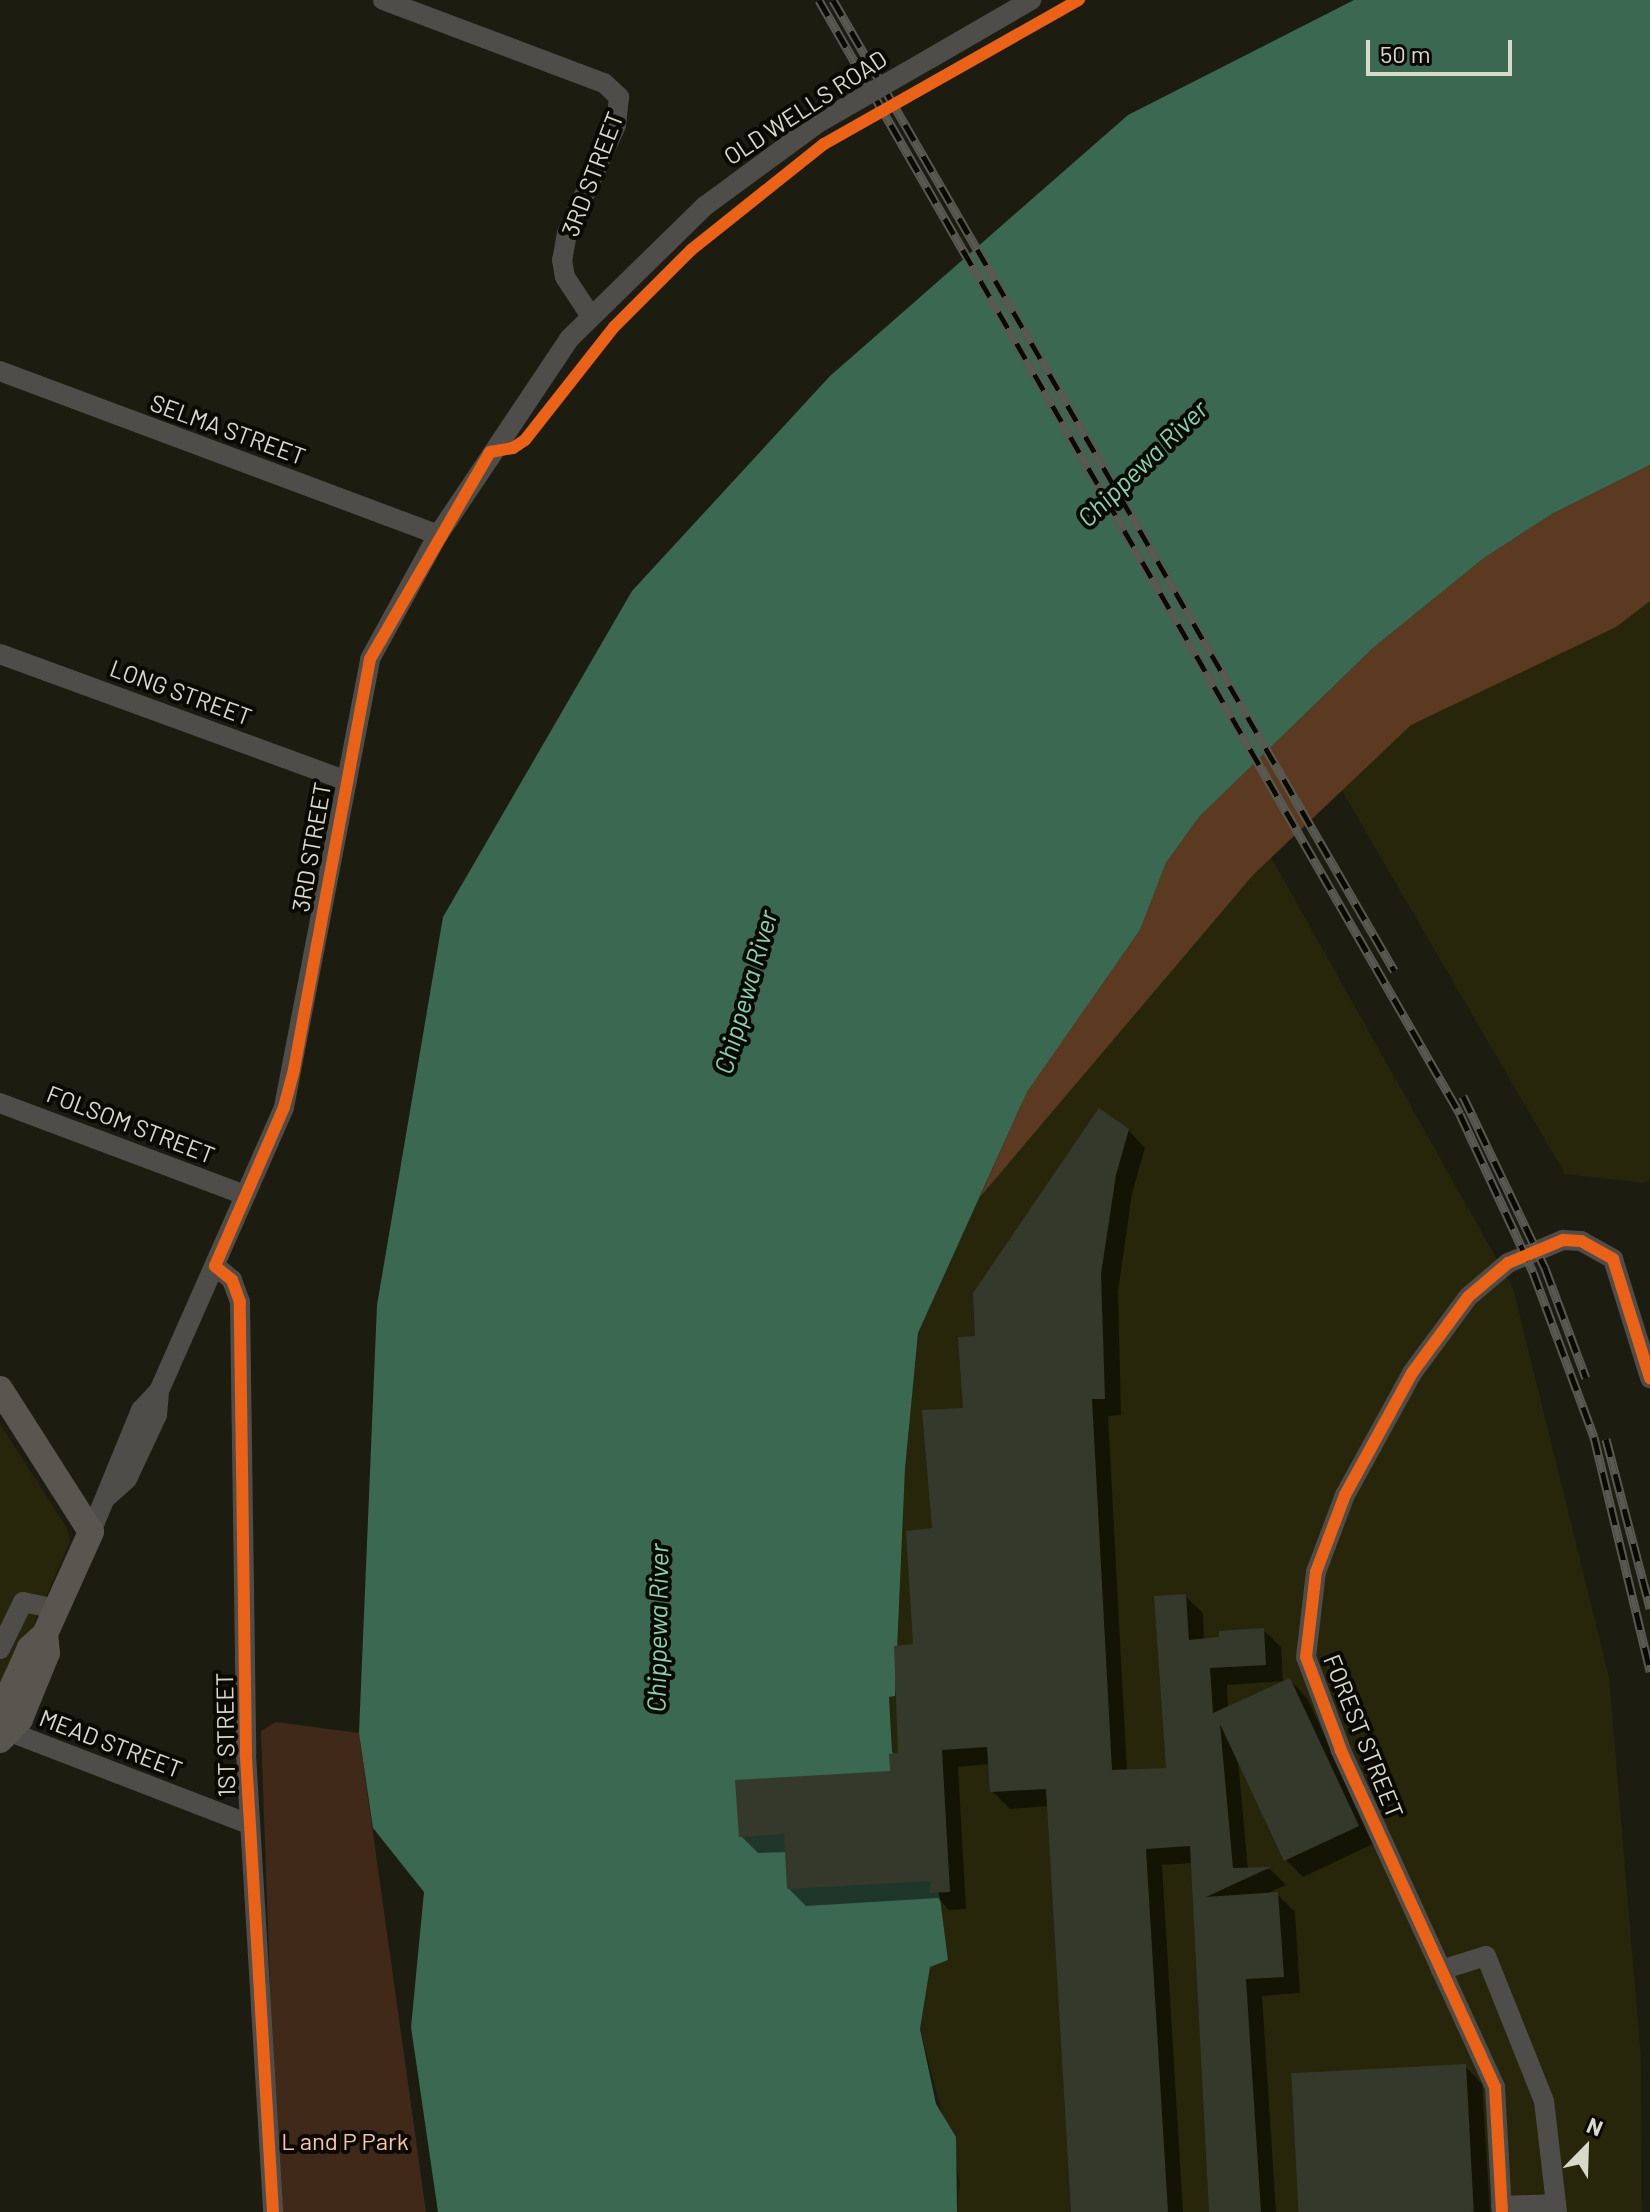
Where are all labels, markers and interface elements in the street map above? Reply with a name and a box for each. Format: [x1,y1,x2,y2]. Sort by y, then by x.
scale bar [1370,24,1516,74]
text: 50 m [1380,39,1431,68]
street label: OLD WELLS ROAD [718,44,892,170]
street label: 3RD STREET [555,108,629,240]
street label: SELMA STREET [146,388,310,470]
water label: Chippewa River [1071,393,1213,533]
street label: LONG STREET [106,653,256,731]
street label: 3RD STREET [285,780,337,914]
water label: Chippewa River [707,907,783,1077]
street label: FOLSOM STREET [43,1079,219,1169]
water label: Chippewa River [640,1543,674,1713]
street label: FOREST STREET [1318,1650,1410,1822]
street label: 1ST STREET [210,1672,240,1798]
street label: MEAD STREET [36,1703,186,1783]
north arrow [1546,2108,1626,2188]
text: N [1584,2111,1607,2141]
park label: L and P Park [281,2127,409,2155]

